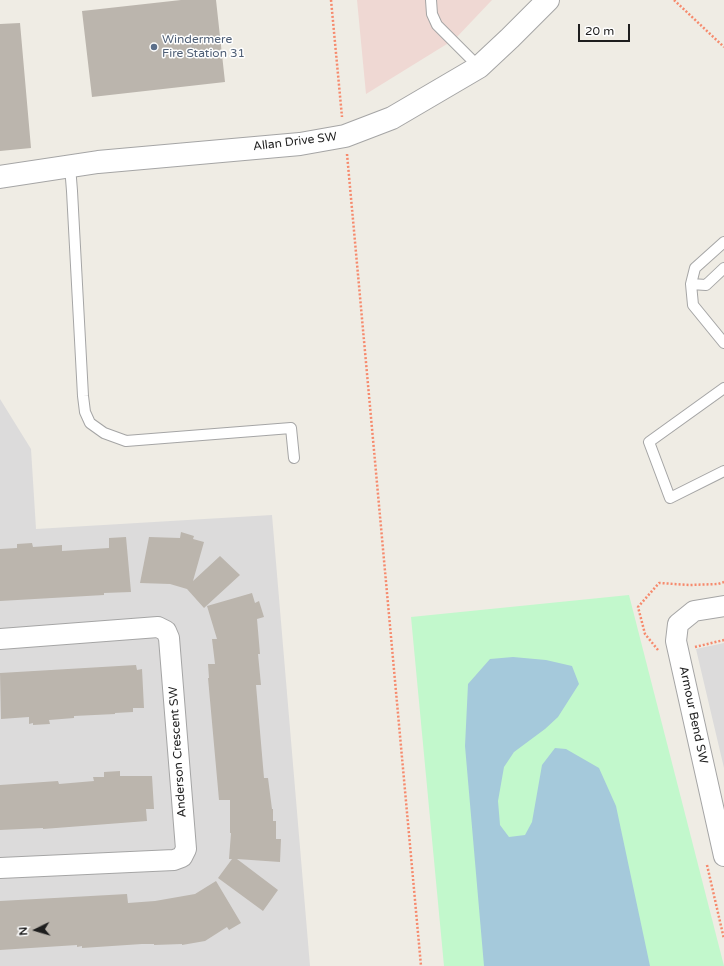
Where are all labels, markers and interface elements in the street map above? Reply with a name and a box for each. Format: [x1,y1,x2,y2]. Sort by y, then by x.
scale bar [580,16,632,42]
text: 20 m [585,24,614,38]
place label: Windermere Fire Station 31 [162,33,245,61]
marker: Windermere Fire Station 31 [149,42,159,52]
street label: Allan Drive SW [252,130,338,154]
street label: Armour Bend SW [676,665,710,765]
street label: Anderson Crescent SW [166,686,190,818]
north arrow [16,910,56,950]
text: N [17,926,30,936]

